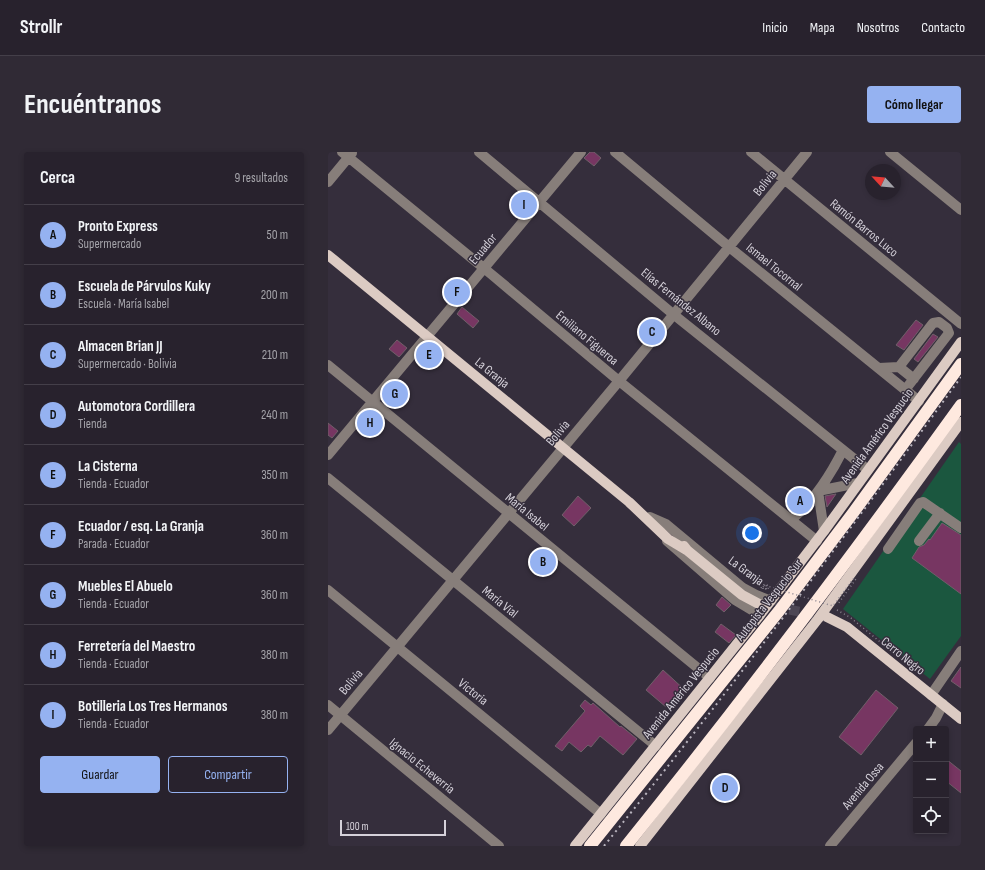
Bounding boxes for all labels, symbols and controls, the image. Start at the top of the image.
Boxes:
text: Strollr [20,16,62,39]
text: Inicio [762,19,788,36]
text: Mapa [810,19,835,36]
text: Nosotros [857,19,899,36]
text: Contacto [921,19,965,36]
button: Cómo llegar [867,86,961,123]
text: Encuéntranos [24,88,162,121]
north arrow [865,164,901,200]
street label: Bolivia [750,167,780,199]
text: Cerca [40,168,75,188]
text: 9 resultados [235,170,288,186]
pin: I [511,190,537,220]
street label: Ramón Barros Luco [827,196,901,260]
text: Pronto Express [78,217,158,236]
text: A [50,227,56,243]
text: 50 m [267,227,288,243]
street label: Ecuador [465,230,501,268]
text: Supermercado [78,236,141,252]
street label: Ismael Tocornal [743,240,805,294]
street label: Elías Fernández Albano [638,265,724,339]
text: Escuela de Párvulos Kuky [78,277,211,296]
pin: F [444,277,470,307]
text: B [50,287,56,303]
text: 200 m [261,287,288,303]
text: Escuela · María Isabel [78,296,169,312]
street label: Emiliano Figueroa [553,307,621,369]
pin: C [639,317,665,347]
text: Almacen Brian JJ [78,337,163,356]
pin: E [416,340,442,370]
text: C [50,347,56,363]
text: 210 m [262,347,288,363]
street label: La Granja [471,354,513,392]
text: Supermercado · Bolivia [78,356,177,372]
pin: G [382,379,408,409]
street label: Avenida Américo Vespucio [837,385,917,487]
text: Automotora Cordillera [78,397,195,416]
text: D [50,407,56,423]
text: 240 m [261,407,288,423]
pin: H [357,408,383,438]
text: Tienda [78,416,107,432]
street label: Bolivia [543,417,573,449]
text: La Cisterna [78,457,138,476]
text: E [50,467,56,483]
text: 350 m [261,467,288,483]
text: Tienda · Ecuador [78,476,149,492]
pin: A [787,486,813,516]
street label: María Isabel [502,490,552,534]
text: Ecuador / esq. La Granja [78,517,204,536]
your location [742,523,762,543]
text: F [50,527,56,543]
text: 360 m [261,527,288,543]
text: Parada · Ecuador [78,536,149,552]
pin: B [530,547,556,577]
street label: La Granja [725,553,767,589]
street label: Autopista Vespucio Sur [731,556,806,645]
text: Muebles El Abuelo [78,577,173,596]
street label: María Vial [479,583,521,621]
text: G [50,587,56,603]
text: 360 m [261,587,288,603]
text: Tienda · Ecuador [78,596,149,612]
street label: Cerro Negro [878,633,928,679]
text: Ferretería del Maestro [78,637,195,656]
street label: Avenida Américo Vespucio [638,644,723,743]
text: H [50,647,56,663]
text: 380 m [261,647,288,663]
text: Tienda · Ecuador [78,656,149,672]
street label: Bolivia [336,666,366,698]
street label: Victoria [455,675,491,709]
text: Botilleria Los Tres Hermanos [78,697,228,716]
text: I [52,707,54,723]
text: 380 m [261,707,288,723]
text: Tienda · Ecuador [78,716,149,732]
map controls [913,726,949,834]
button: + [913,726,949,762]
street label: Ignacio Echeverria [386,735,458,797]
button: Guardar [40,756,160,793]
button: Compartir [168,756,288,793]
street label: Avenida Ossa [838,759,887,814]
button: − [913,762,949,798]
pin: D [712,773,738,803]
button: locate [913,798,949,834]
scale bar [340,818,446,837]
text: 100 m [346,820,368,833]

